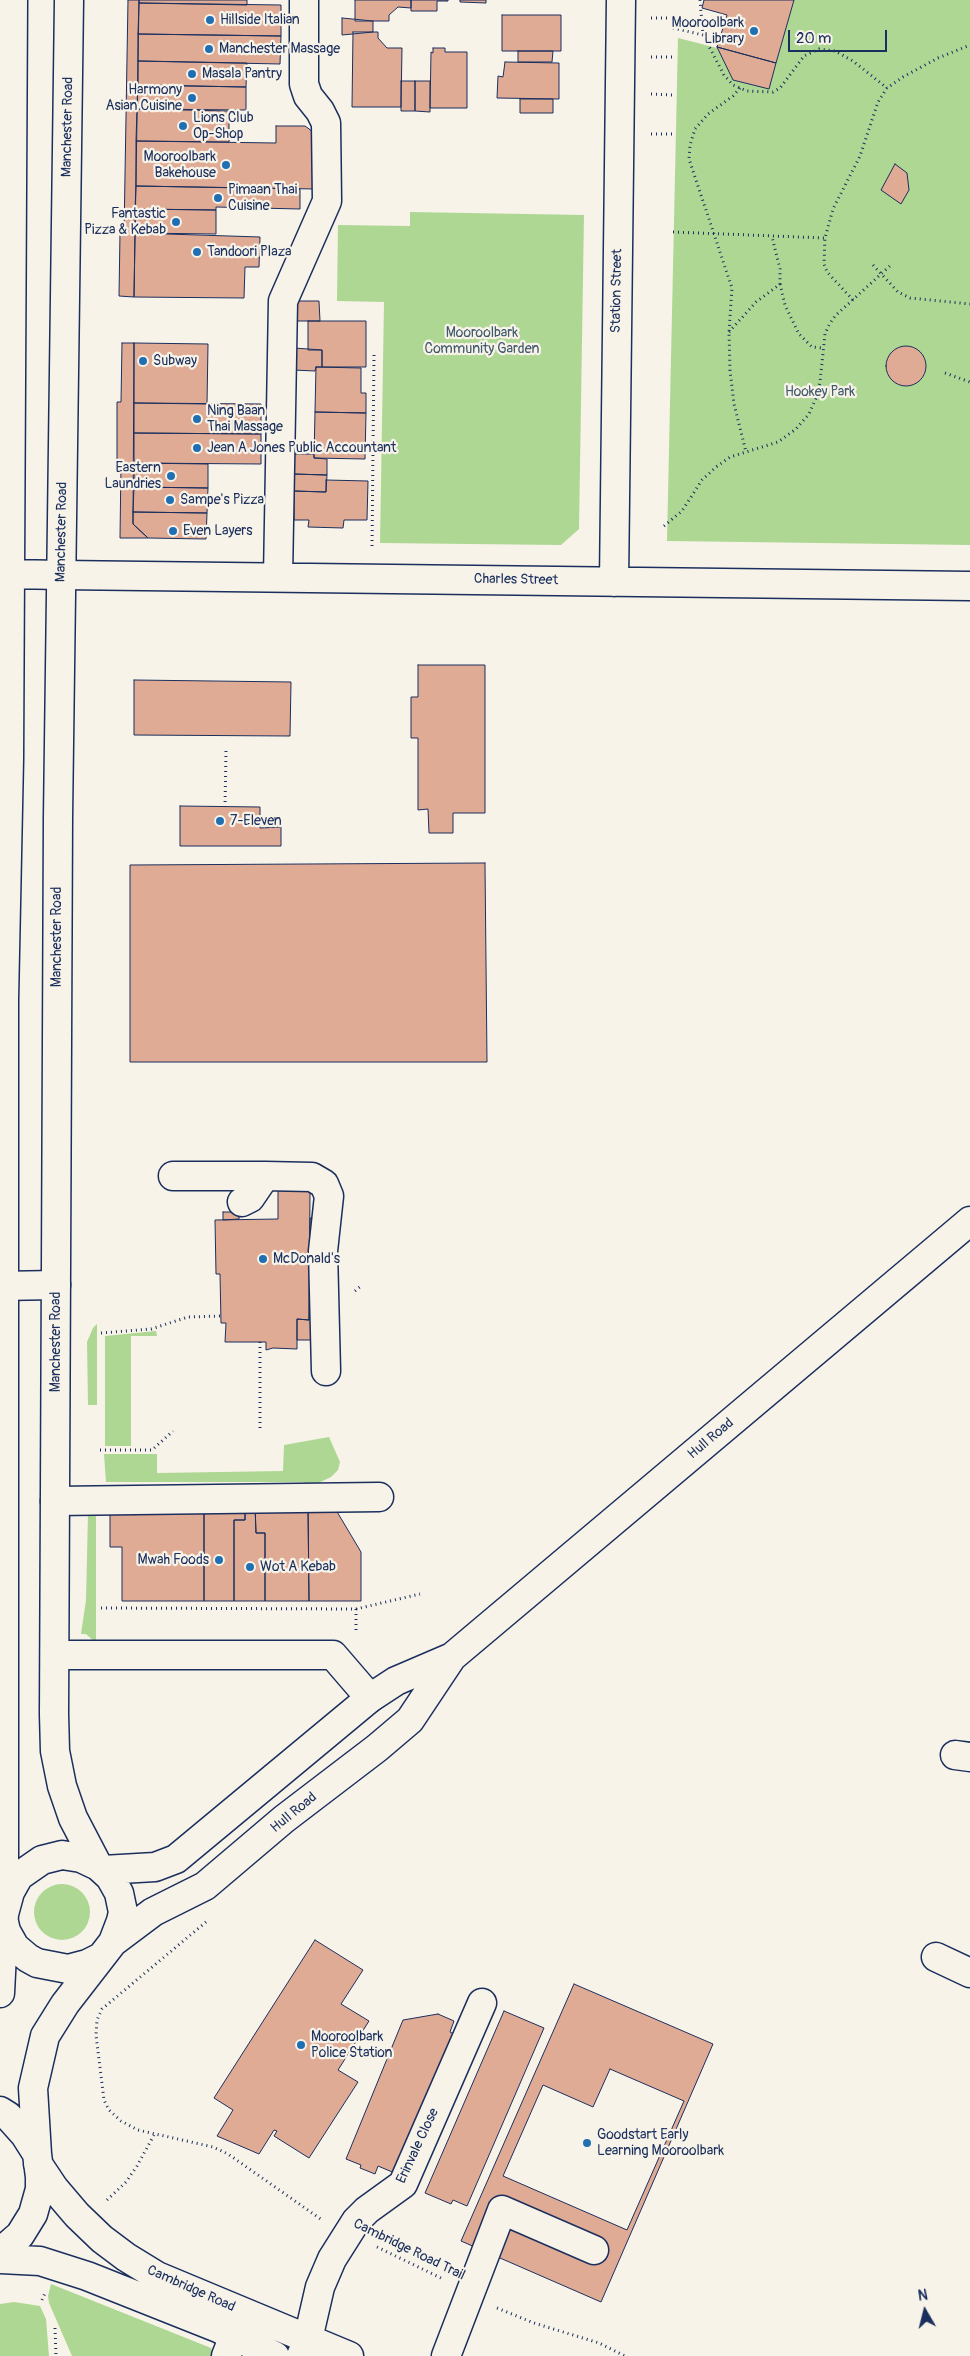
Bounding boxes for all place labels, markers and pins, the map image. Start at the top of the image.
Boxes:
place label: Hillside Italian [220,12,300,28]
marker: Hillside Italian [204,14,216,26]
place label: Mooroolbark Library [672,15,744,48]
marker: Mooroolbark Library [748,25,760,37]
place label: Manchester Massage [219,41,340,57]
marker: Manchester Massage [203,43,215,55]
place label: Masala Pantry [202,66,282,82]
marker: Masala Pantry [186,68,198,80]
place label: Harmony Asian Cuisine [106,82,182,114]
marker: Harmony Asian Cuisine [186,92,198,104]
place label: Lions Club Op-Shop [193,110,254,142]
marker: Lions Club Op-Shop [177,120,189,132]
place label: Mooroolbark Bakehouse [144,149,216,182]
marker: Mooroolbark Bakehouse [220,159,232,171]
place label: Pimaan Thai Cuisine [228,182,297,214]
marker: Pimaan Thai Cuisine [212,192,224,204]
place label: Fantastic Pizza & Kebab [84,206,166,238]
marker: Fantastic Pizza & Kebab [170,216,182,228]
place label: Tandoori Plaza [207,244,291,260]
marker: Tandoori Plaza [191,246,203,258]
place label: Subway [153,353,197,369]
marker: Subway [137,355,149,367]
place label: Ning Baan Thai Massage [207,403,283,436]
marker: Ning Baan Thai Massage [191,413,203,425]
place label: Jean A Jones Public Accountant [207,440,396,456]
marker: Jean A Jones Public Accountant [191,442,203,454]
place label: Eastern Laundries [104,460,161,492]
marker: Eastern Laundries [165,470,177,482]
place label: Sampe's Pizza [180,492,264,508]
marker: Sampe's Pizza [164,494,176,506]
place label: Even Layers [183,523,253,539]
marker: Even Layers [167,525,179,537]
place label: 7-Eleven [230,813,282,829]
marker: 7-Eleven [214,815,226,827]
place label: McDonald's [273,1251,340,1267]
marker: McDonald's [257,1253,269,1265]
place label: Mwah Foods [137,1552,209,1568]
marker: Mwah Foods [213,1554,225,1566]
place label: Wot A Kebab [260,1559,336,1575]
marker: Wot A Kebab [244,1561,256,1573]
place label: Mooroolbark Police Station [311,2029,392,2062]
marker: Mooroolbark Police Station [295,2039,307,2051]
place label: Goodstart Early Learning Mooroolbark [597,2127,724,2160]
marker: Goodstart Early Learning Mooroolbark [581,2137,593,2149]

